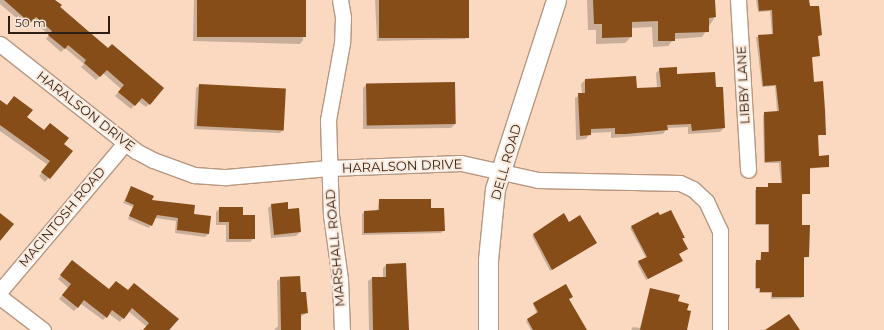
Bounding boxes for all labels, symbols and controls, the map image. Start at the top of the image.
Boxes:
scale bar [10,8,112,34]
text: 50 m [15,15,46,30]
street label: LIBBY LANE [733,45,753,125]
street label: HARALSON DRIVE [34,68,138,154]
street label: DELL ROAD [488,122,524,202]
street label: HARALSON DRIVE [342,156,462,176]
street label: MACINTOSH ROAD [16,164,108,270]
street label: MARSHALL ROAD [322,189,348,307]

